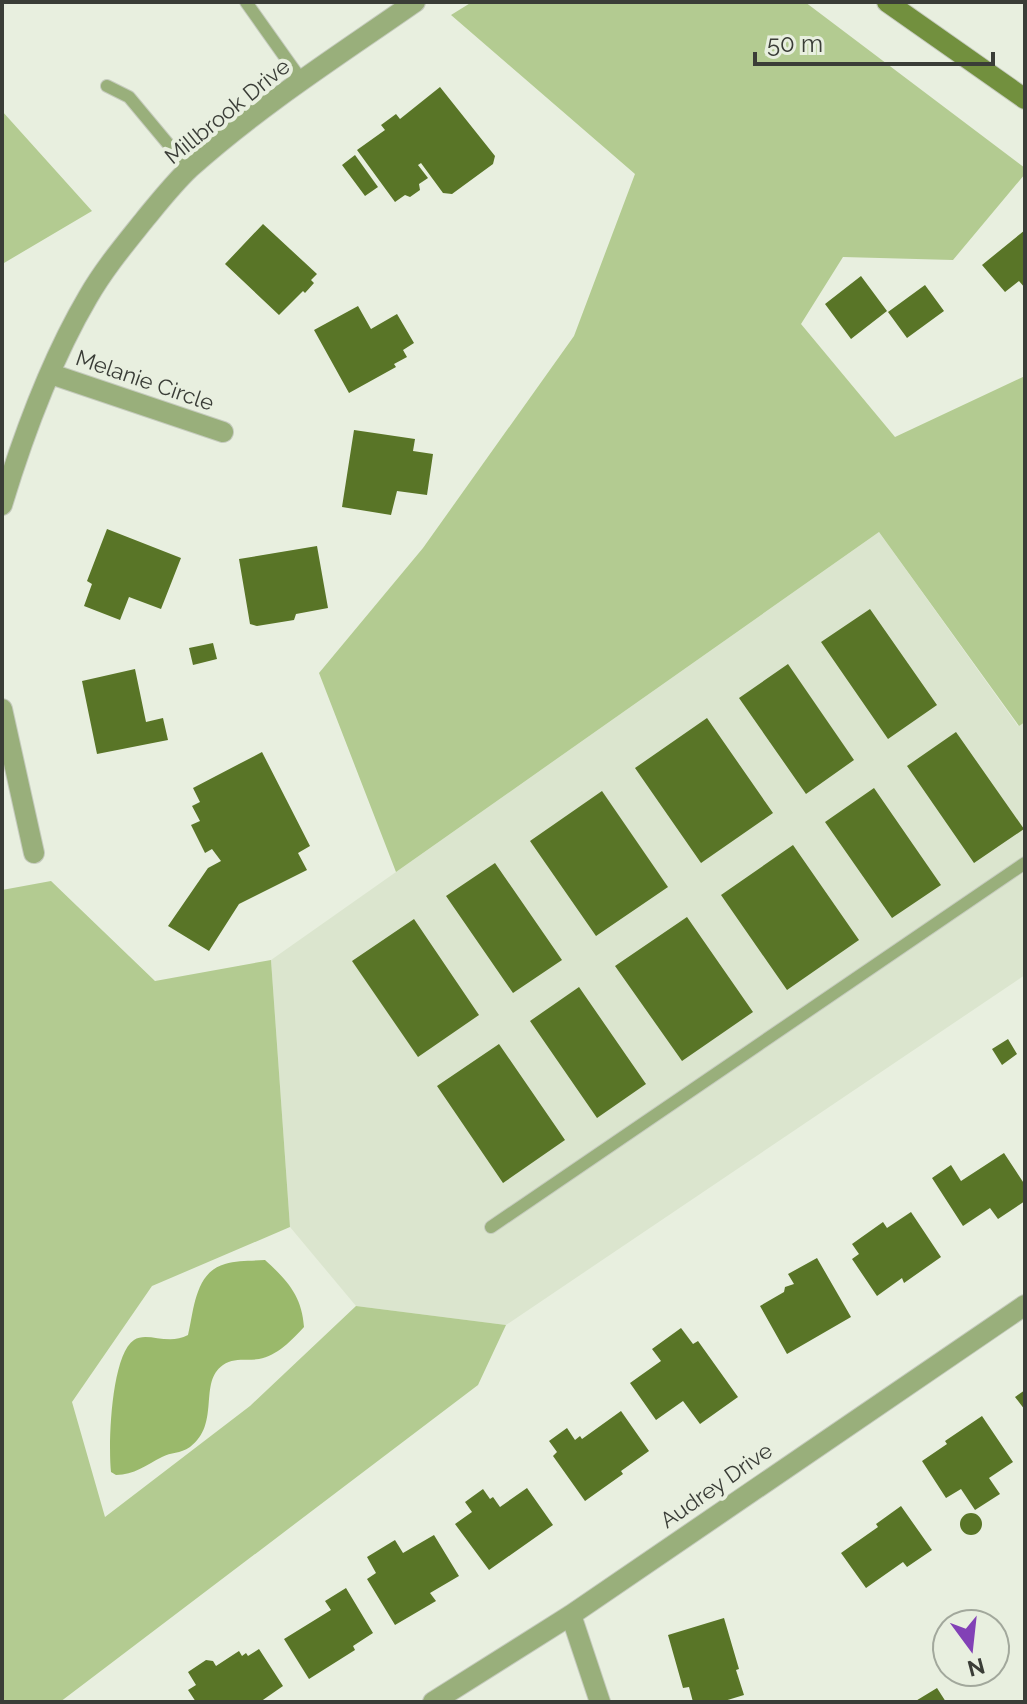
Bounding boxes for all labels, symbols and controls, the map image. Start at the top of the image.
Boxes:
scale bar [755,16,993,66]
text: 50 m [767,29,823,58]
street label: Millbrook Drive [159,53,295,169]
street label: Melanie Circle [73,344,218,416]
street label: Audrey Drive [655,1437,777,1533]
north arrow [931,1608,1011,1688]
text: N [965,1653,988,1682]

